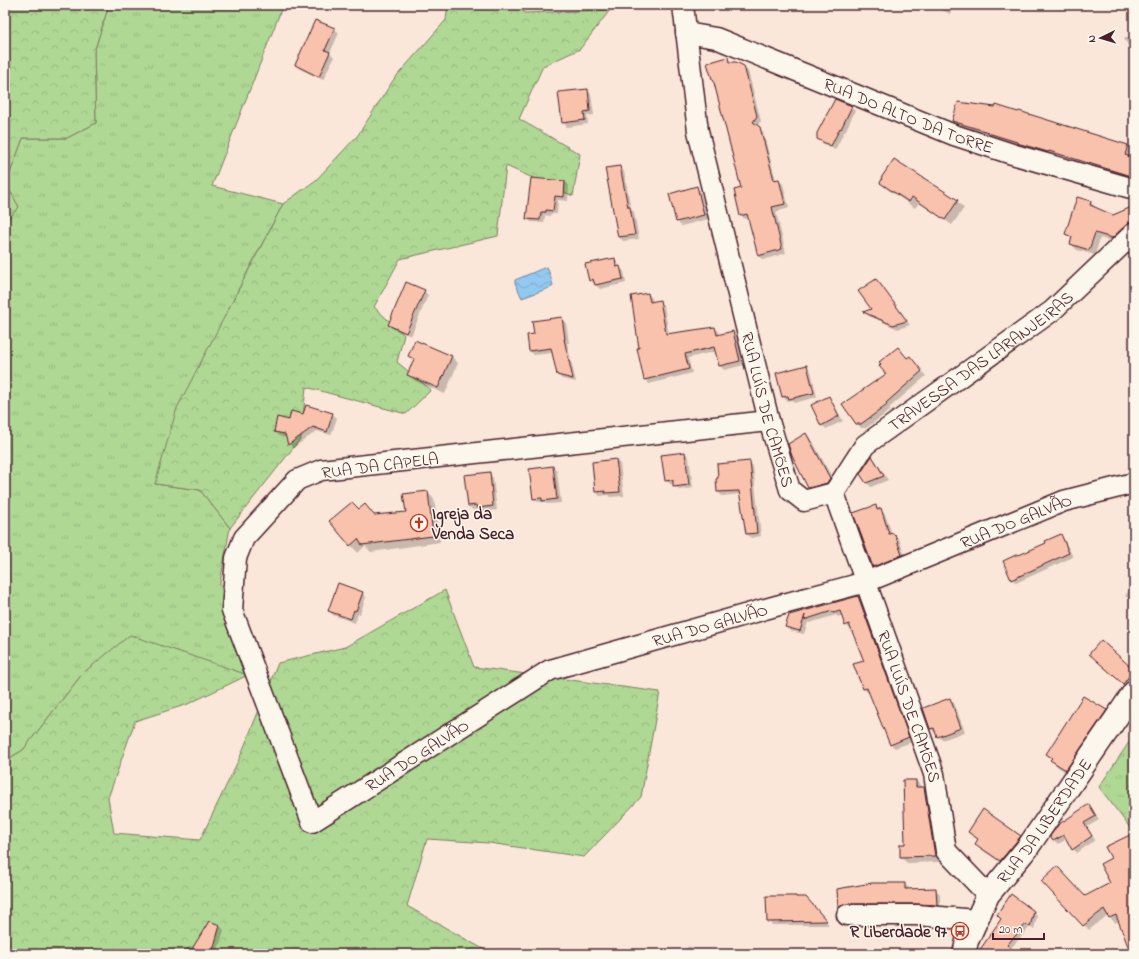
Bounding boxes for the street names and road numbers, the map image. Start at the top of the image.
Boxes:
street label: RUA DO ALTO DA TORRE [819,72,996,161]
street label: TRAVESSA DAS LARANJEIRAS [884,286,1080,438]
street label: RUA LUÍS DE CAMÕES [734,330,799,491]
street label: RUA DA CAPELA [320,447,440,486]
street label: RUA DO GALVÃO [957,488,1075,556]
street label: RUA DO GALVÃO [650,598,771,654]
street label: RUA LUÍS DE CAMÕES [870,627,946,784]
street label: RUA DO GALVÃO [361,714,475,799]
street label: RUA DA LIBERDADE [991,754,1099,890]

